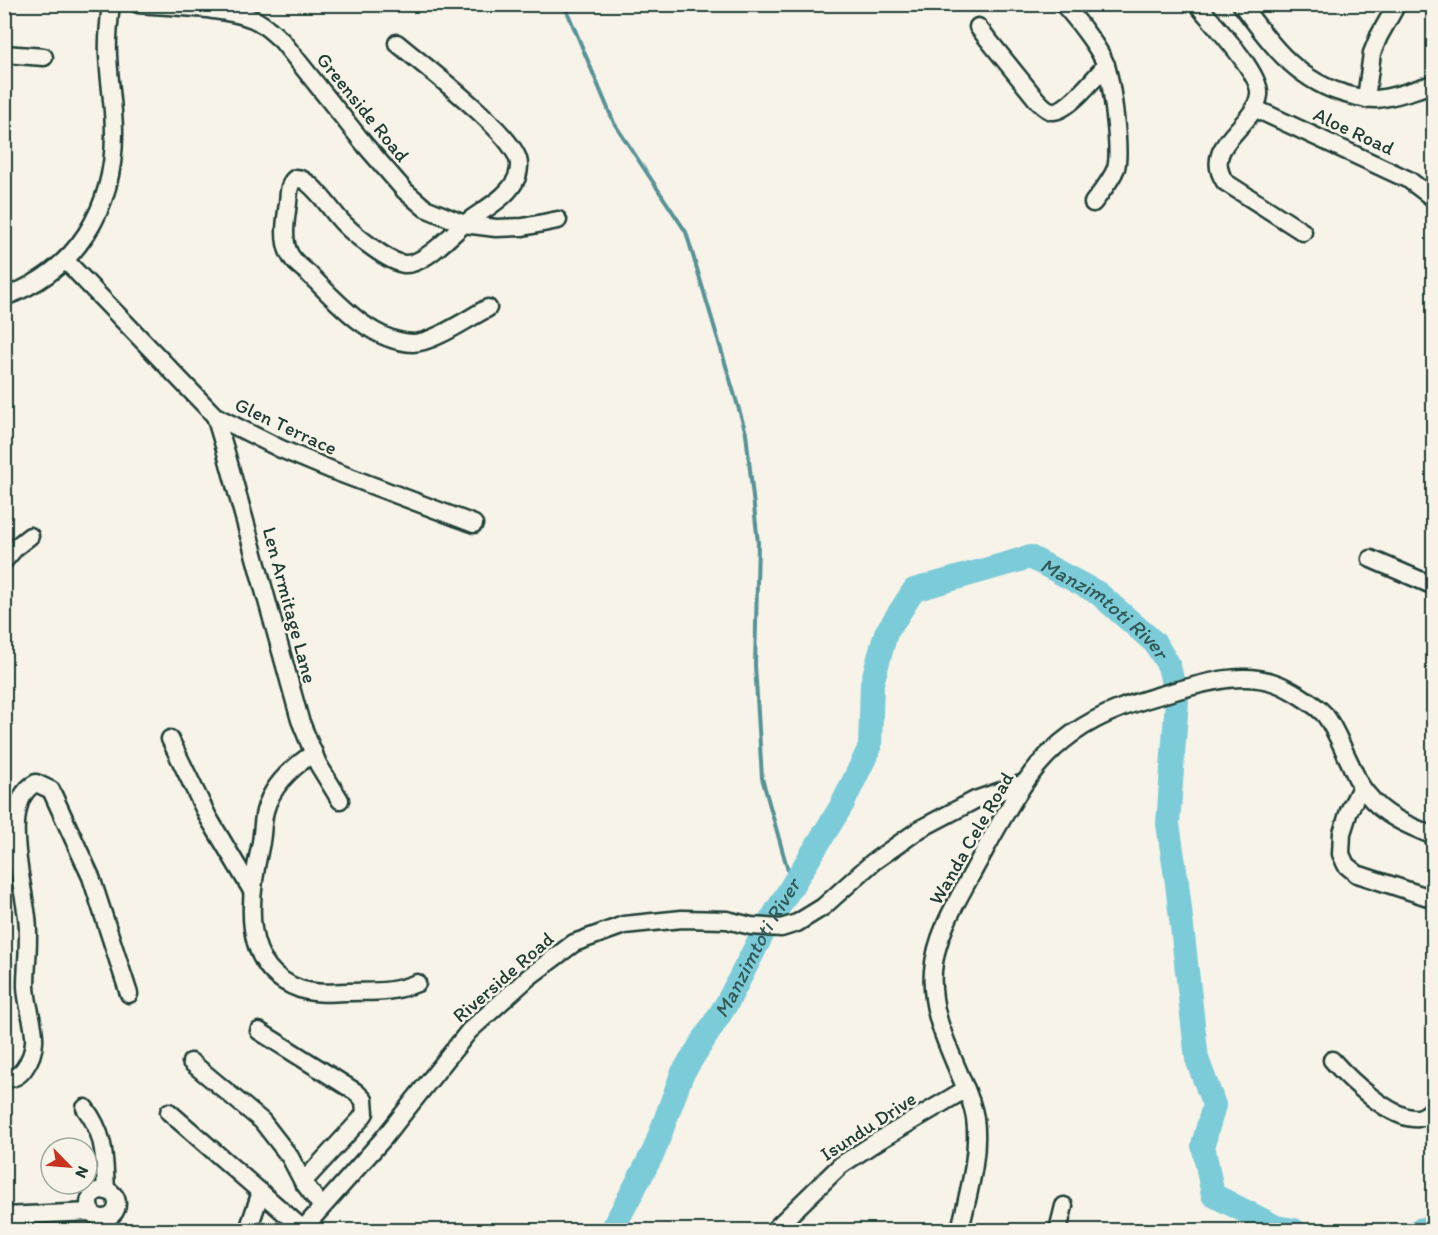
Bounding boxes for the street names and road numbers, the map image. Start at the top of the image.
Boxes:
street label: Greenside Road [312,47,415,167]
street label: Aloe Road [1310,102,1398,160]
street label: Glen Terrace [231,392,341,460]
street label: Len Armitage Lane [258,524,322,686]
street label: Wanda Cele Road [923,767,1019,909]
street label: Riverside Road [448,926,559,1027]
street label: Isundu Drive [816,1086,920,1166]

